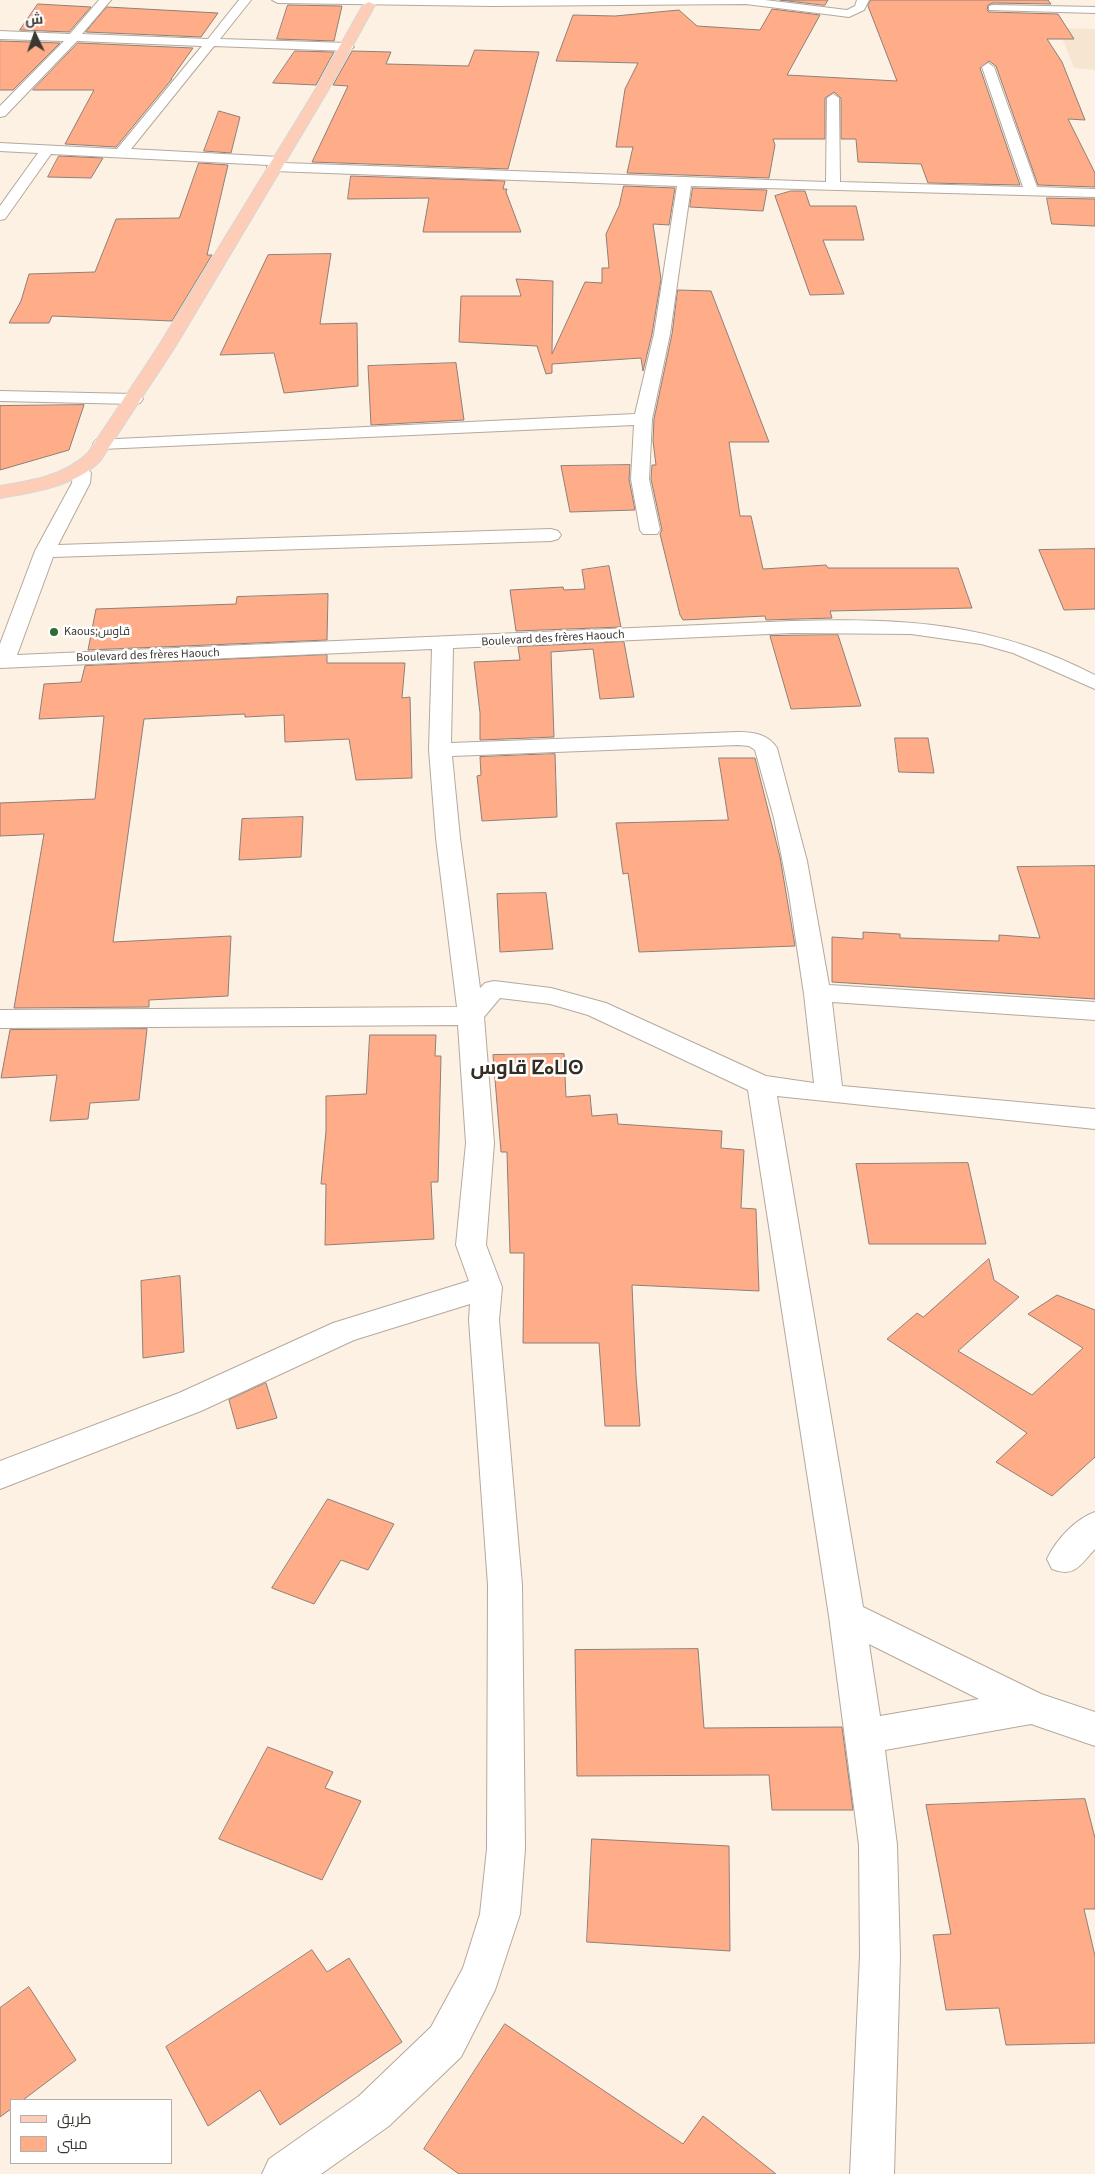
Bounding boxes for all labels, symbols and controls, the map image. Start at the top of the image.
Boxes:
north arrow [10,10,60,60]
text: ش [25,10,44,30]
place label: Kaous;قاوس [64,625,130,639]
marker: Kaous;قاوس [48,626,60,638]
street label: Boulevard des frères Haouch [481,628,625,650]
street label: Boulevard des frères Haouch [76,646,220,666]
district label: قاوس ⵇⴰⵡⵙ [470,1058,584,1082]
legend [10,2099,172,2164]
text: طريق [57,2109,91,2130]
text: مبنى [57,2134,88,2155]

